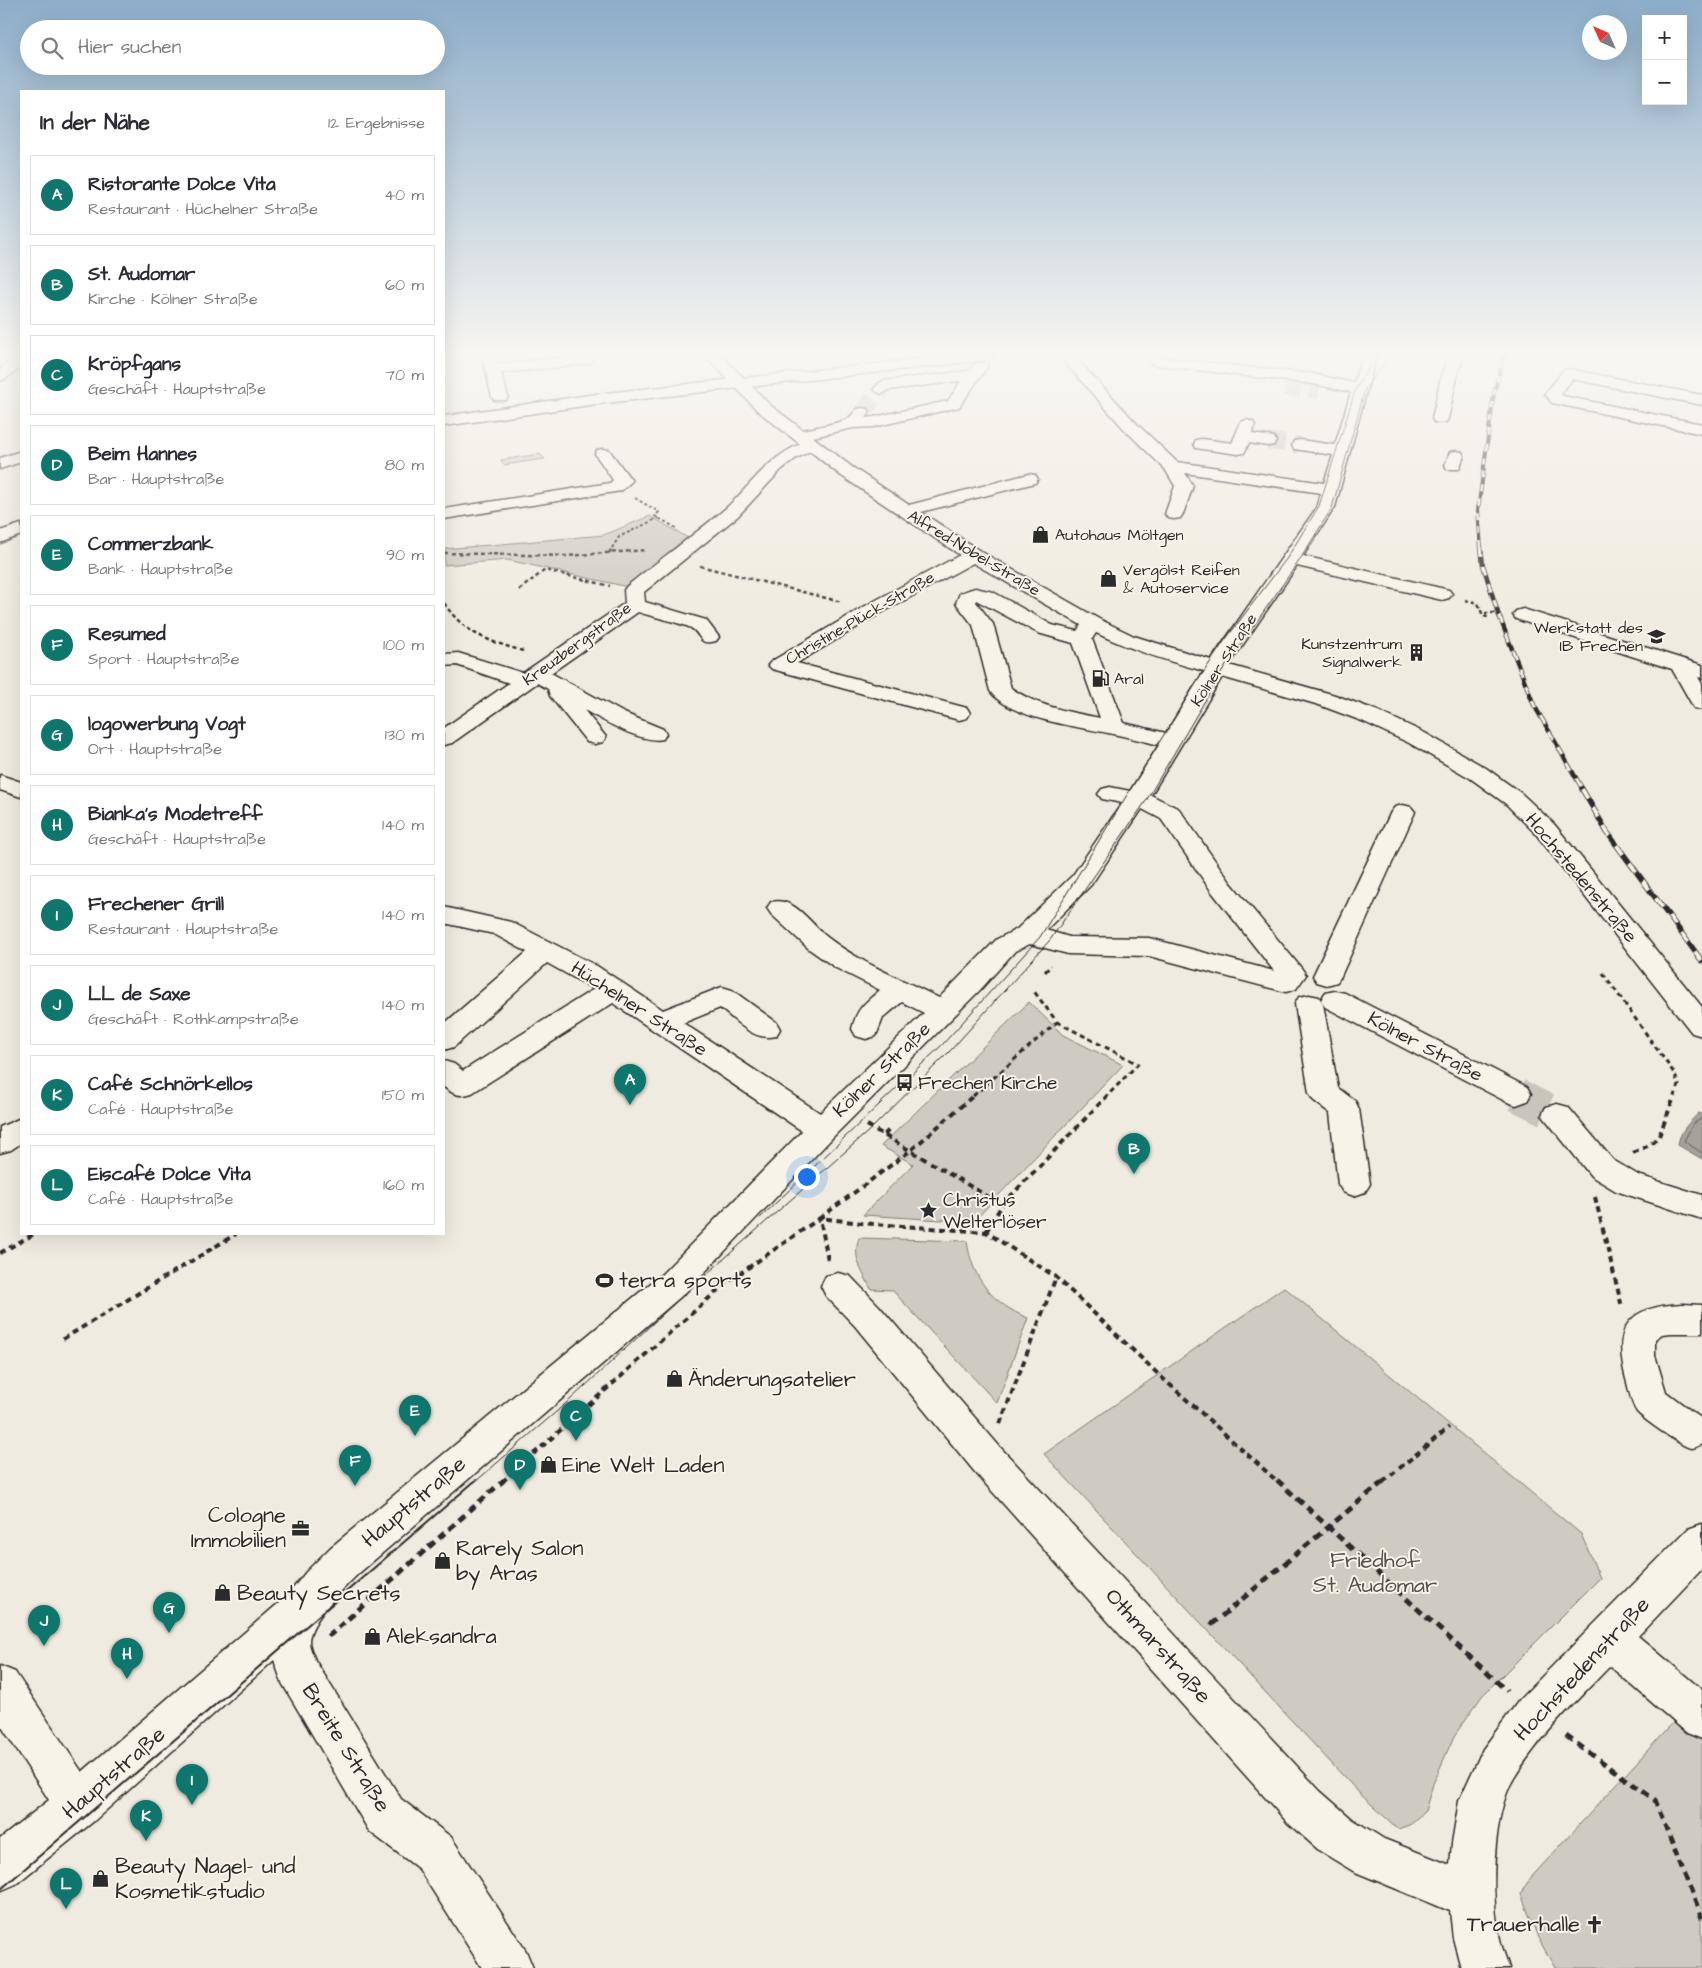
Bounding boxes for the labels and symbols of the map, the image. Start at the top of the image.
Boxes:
north arrow [1582,15,1627,60]
street label: Alfred-Nobel-Straße [904,505,1045,601]
place label: Autohaus Möltgen [1055,524,1184,547]
shop icon: Autohaus Möltgen [1031,525,1051,545]
place label: Vergölst Reifen & Autoservice [1123,559,1240,599]
street label: Christine-Plück-Straße [782,566,939,670]
shop icon: Vergölst Reifen & Autoservice [1099,569,1119,589]
street label: Kreuzbergstraße [518,597,637,692]
street label: Kölner Straße [1186,609,1263,711]
place label: Werkstatt des IB Frechen [1534,617,1643,657]
school or university icon: Werkstatt des IB Frechen [1647,627,1667,647]
place label: Kunstzentrum Signalwerk [1301,633,1403,674]
building icon: Kunstzentrum Signalwerk [1406,643,1426,663]
place label: Aral [1114,668,1144,690]
fuel station icon: Aral [1090,669,1110,689]
street label: Hochstedenstraße [1519,807,1643,949]
street label: Hüchelner Straße [566,955,712,1063]
street label: Kölner Straße [1363,1005,1487,1089]
street label: Kölner Straße [827,1016,937,1124]
pin: A [614,1064,646,1105]
place label: Frechen Kirche [918,1070,1057,1097]
bus stop icon: Frechen Kirche [894,1073,914,1093]
pin: B [1118,1133,1150,1174]
your location [794,1164,820,1190]
place label: Christus Welterlöser [943,1187,1047,1236]
place icon: Christus Welterlöser [919,1201,939,1221]
place label: terra sports [619,1265,752,1296]
sports icon: terra sports [595,1270,615,1290]
place label: Änderungsatelier [688,1364,856,1396]
shop icon: Änderungsatelier [664,1369,684,1389]
pin: E [399,1395,431,1436]
pin: C [560,1400,592,1441]
pin: F [339,1445,371,1486]
street label: Hauptstraße [355,1449,473,1555]
pin: D [504,1449,536,1490]
place label: Eine Welt Laden [562,1450,724,1481]
shop icon: Eine Welt Laden [538,1455,558,1475]
place label: Cologne Immobilien [191,1500,286,1556]
office icon: Cologne Immobilien [290,1518,310,1538]
place label: Rarely Salon by Aras [456,1533,583,1590]
park label: Friedhof St. Audomar [1313,1545,1437,1601]
shop icon: Rarely Salon by Aras [432,1551,452,1571]
place label: Beauty Secrets [237,1578,401,1610]
street label: Othmarstraße [1098,1581,1218,1711]
shop icon: Beauty Secrets [213,1583,233,1603]
street label: Hochstedenstraße [1507,1590,1657,1748]
pin: G [153,1592,185,1633]
pin: J [28,1605,60,1646]
place label: Aleksandra [386,1621,497,1652]
shop icon: Aleksandra [362,1626,382,1646]
pin: H [111,1638,143,1679]
street label: Breite Straße [294,1678,398,1818]
street label: Hauptstraße [56,1719,172,1827]
pin: I [176,1764,208,1805]
pin: K [130,1800,162,1841]
place label: Beauty Nagel- und Kosmetikstudio [115,1851,295,1907]
pin: L [50,1868,82,1909]
shop icon: Beauty Nagel- und Kosmetikstudio [91,1869,111,1889]
place label: Trauerhalle [1467,1909,1580,1940]
church icon: Trauerhalle [1584,1914,1604,1934]

